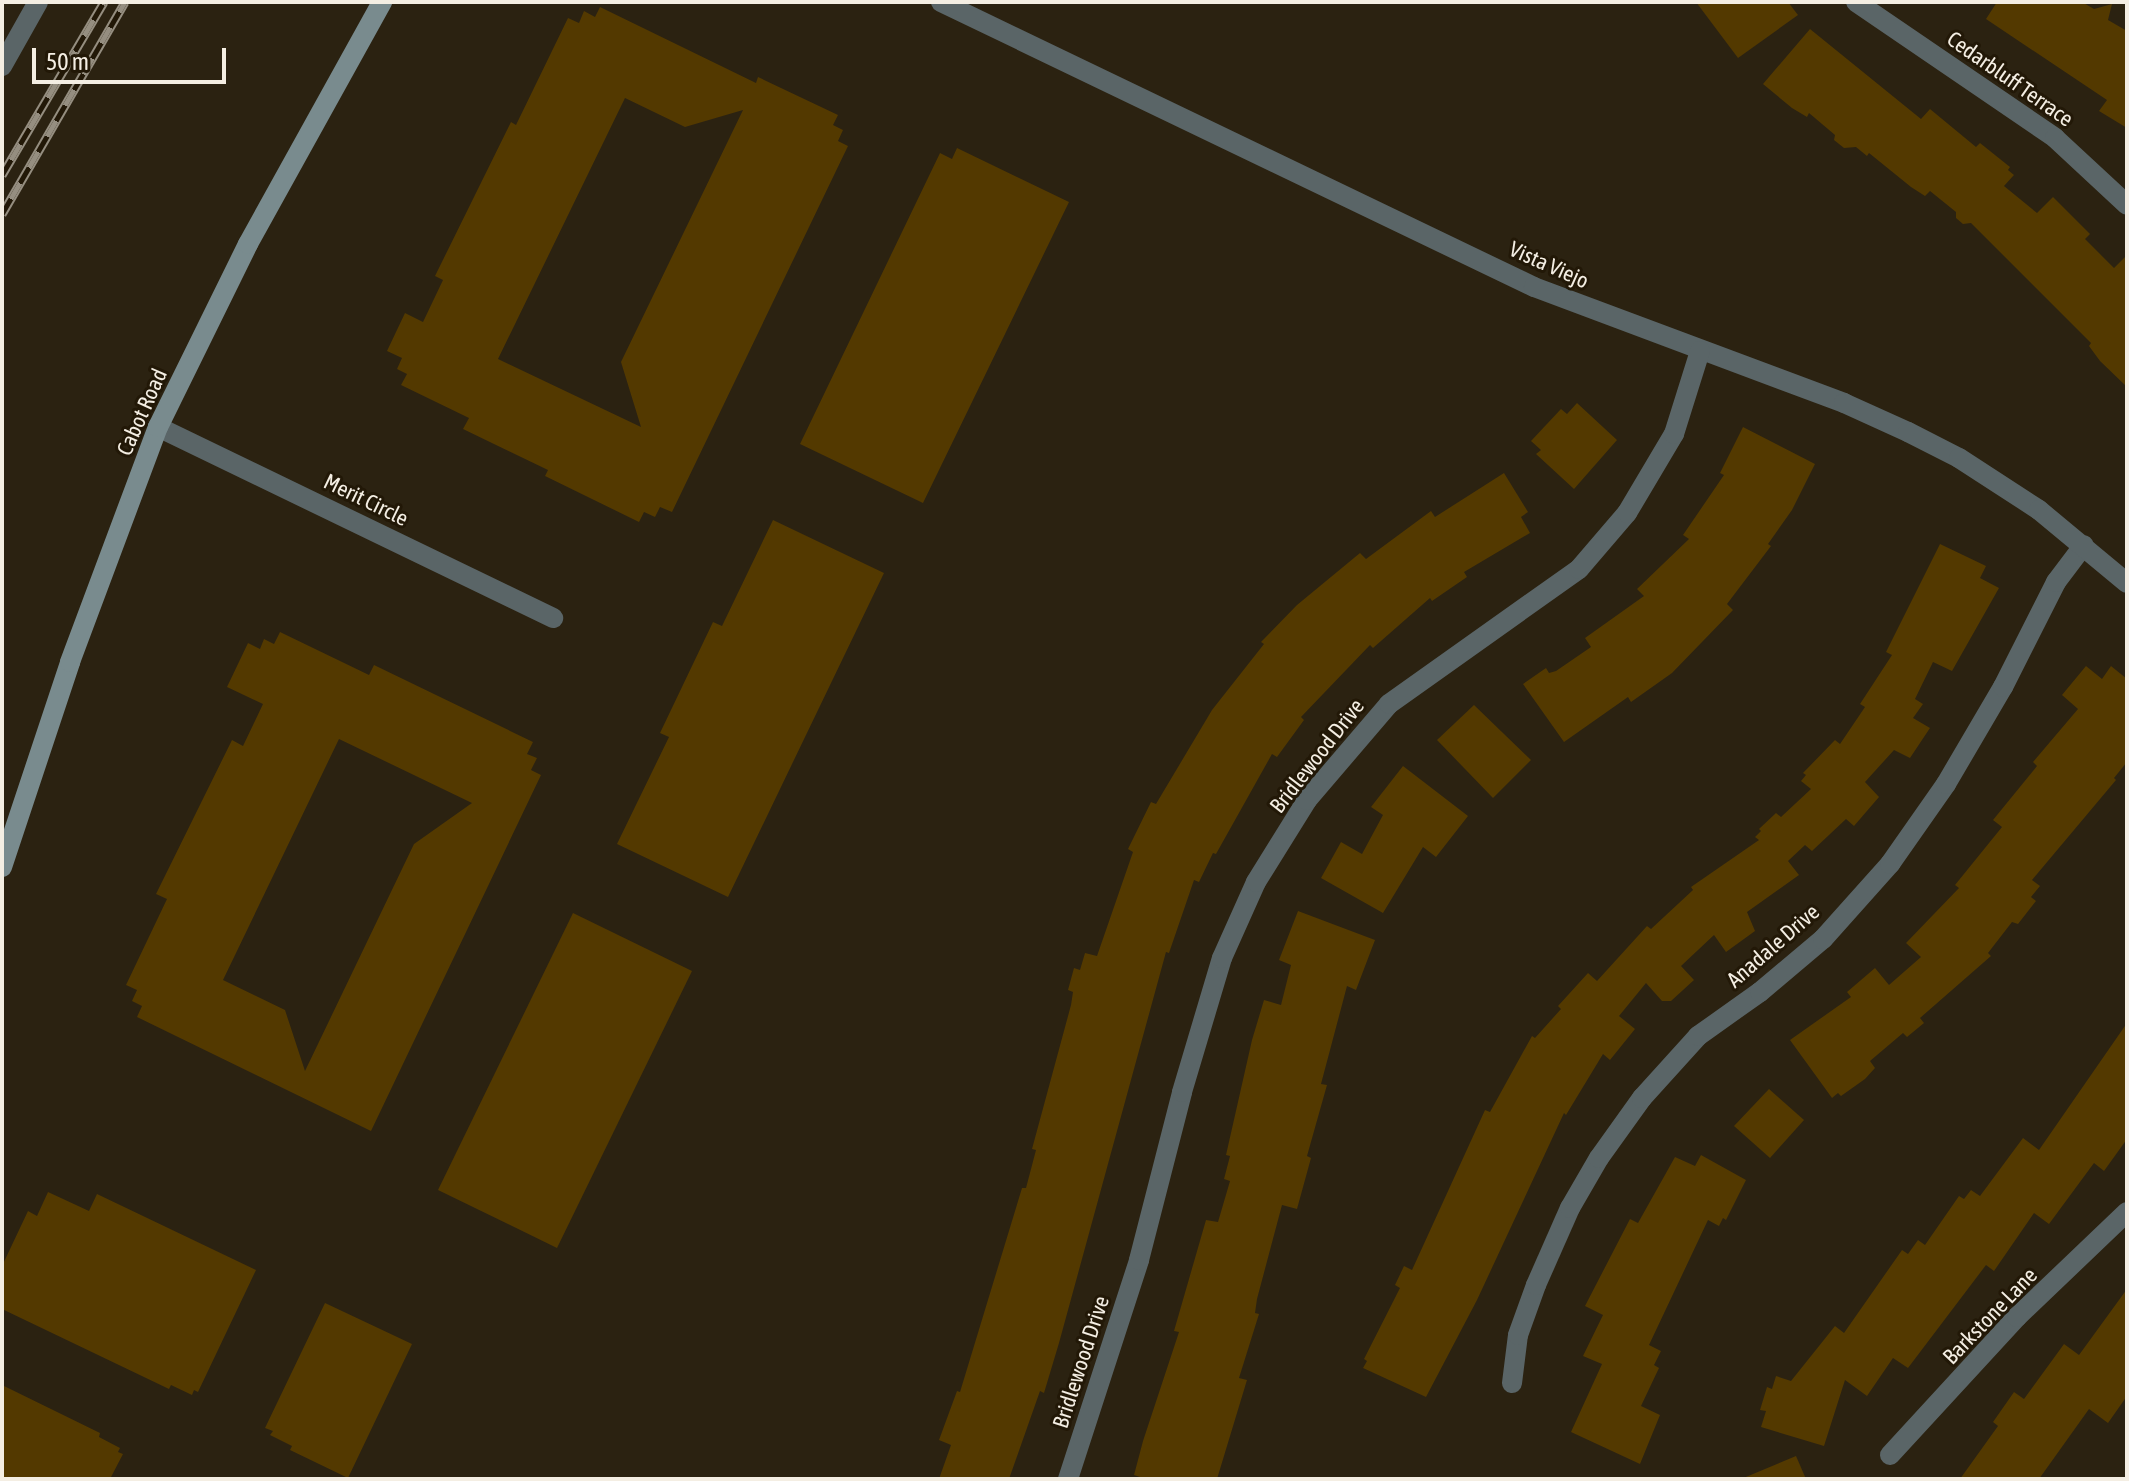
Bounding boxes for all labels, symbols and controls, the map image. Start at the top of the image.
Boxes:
street label: Cedarbluff Terrace [1942,26,2078,132]
scale bar [36,32,230,82]
text: 50 m [46,48,89,75]
street label: Vista Viejo [1505,236,1593,294]
street label: Cabot Road [111,364,173,460]
street label: Merit Circle [319,468,413,532]
street label: Bridlewood Drive [1264,694,1370,818]
street label: Anadale Drive [1721,899,1825,993]
street label: Barkstone Lane [1937,1262,2043,1370]
street label: Bridlewood Drive [1047,1293,1115,1431]

